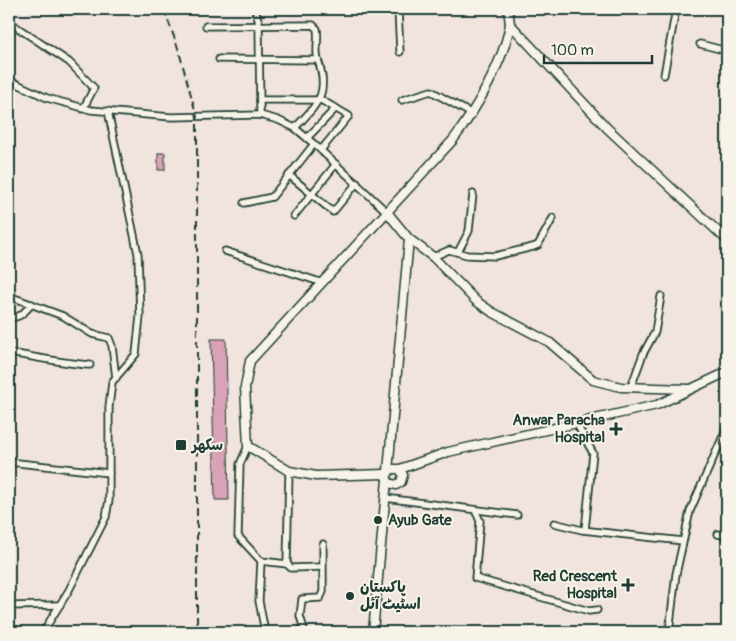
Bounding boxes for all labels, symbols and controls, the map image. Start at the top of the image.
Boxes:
scale bar [544,32,651,64]
text: 100 m [551,41,594,60]
place label: Anwar Paracha Hospital [512,411,605,447]
marker: Anwar Paracha Hospital [609,422,623,436]
place label: سكهر [190,436,223,455]
marker: سكهر [174,438,188,452]
place label: Ayub Gate [388,511,452,530]
marker: Ayub Gate [372,514,384,526]
place label: Red Crescent Hospital [533,567,618,603]
place label: پاکستان اسٹیٹ آئل [360,578,421,614]
marker: Red Crescent Hospital [621,578,635,592]
marker: پاکستان اسٹیٹ آئل [344,590,356,602]

